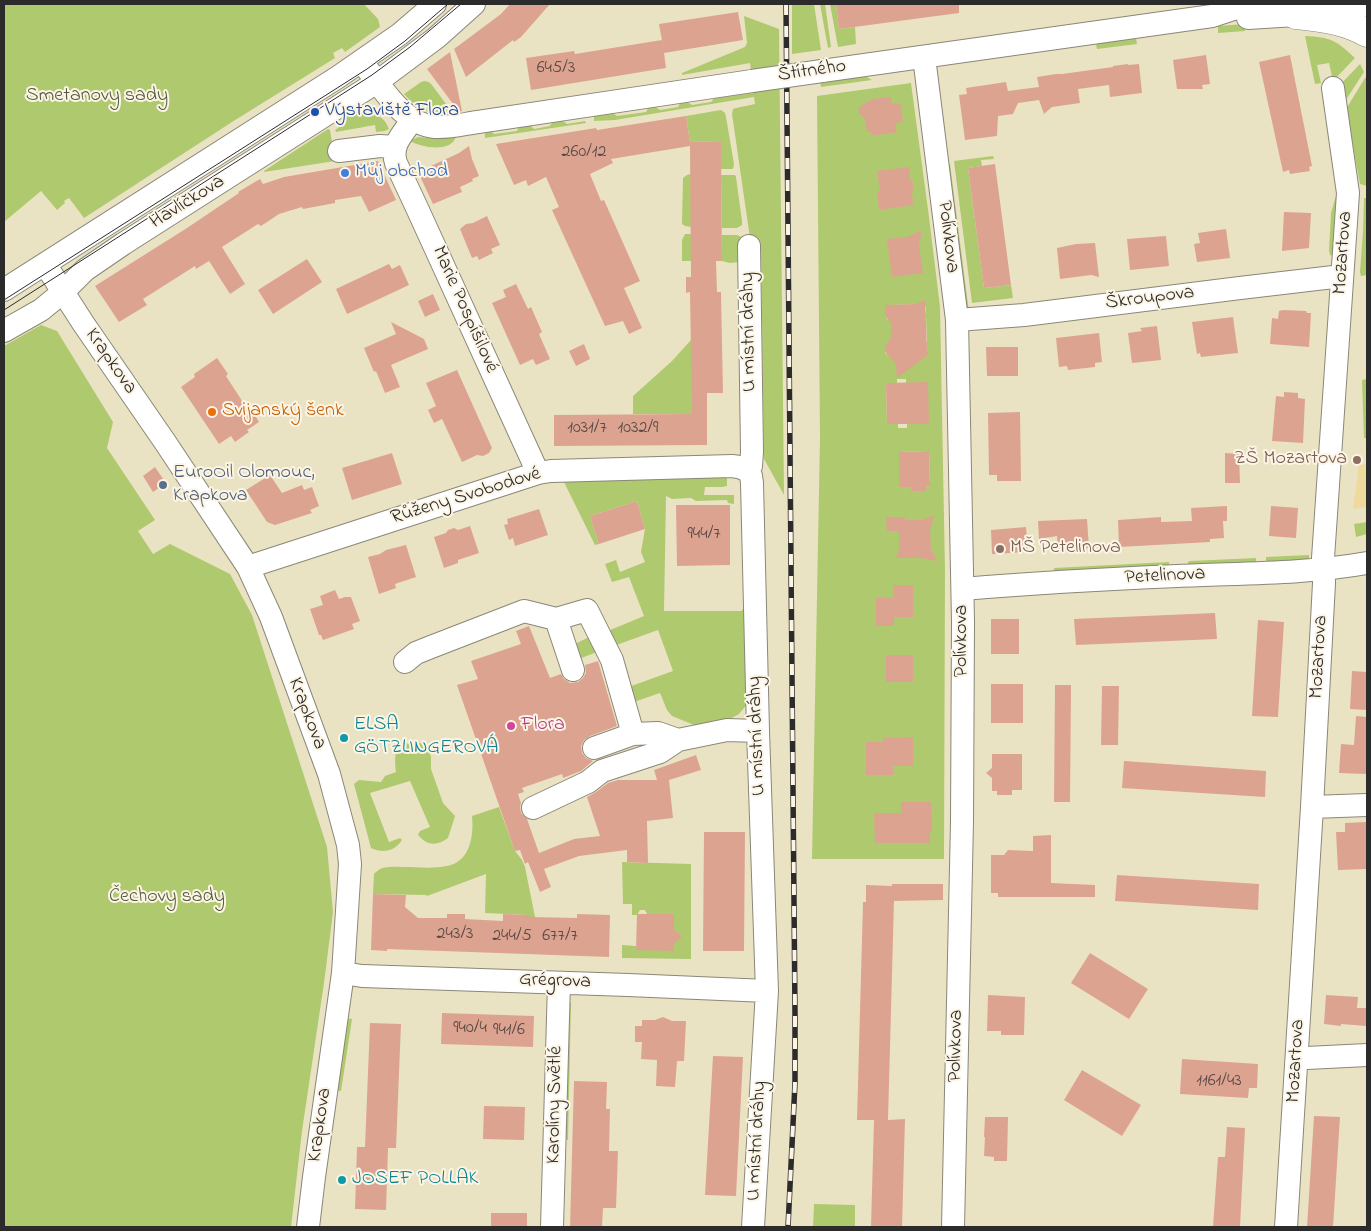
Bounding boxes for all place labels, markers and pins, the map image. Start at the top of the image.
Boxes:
place label: Výstaviště Flora [325,100,459,124]
marker: Výstaviště Flora [309,106,321,118]
place label: Můj obchod [355,161,448,185]
marker: Můj obchod [339,167,351,179]
place label: Svijanský šenk [222,400,344,424]
marker: Svijanský šenk [206,406,218,418]
place label: ZŠ Mozartova [1234,448,1347,472]
marker: ZŠ Mozartova [1351,454,1363,466]
place label: EuroOil Olomouc, Krapkova [173,462,315,509]
marker: EuroOil Olomouc, Krapkova [157,479,169,491]
place label: MŠ Petelinova [1010,537,1121,561]
marker: MŠ Petelinova [994,543,1006,555]
place label: ELSA GÖTZLINGEROVÁ [354,714,498,761]
place label: Flora [521,714,565,738]
marker: Flora [505,720,517,732]
marker: ELSA GÖTZLINGEROVÁ [338,732,350,744]
place label: JOSEF POLLAK [352,1168,478,1192]
marker: JOSEF POLLAK [336,1174,348,1186]

